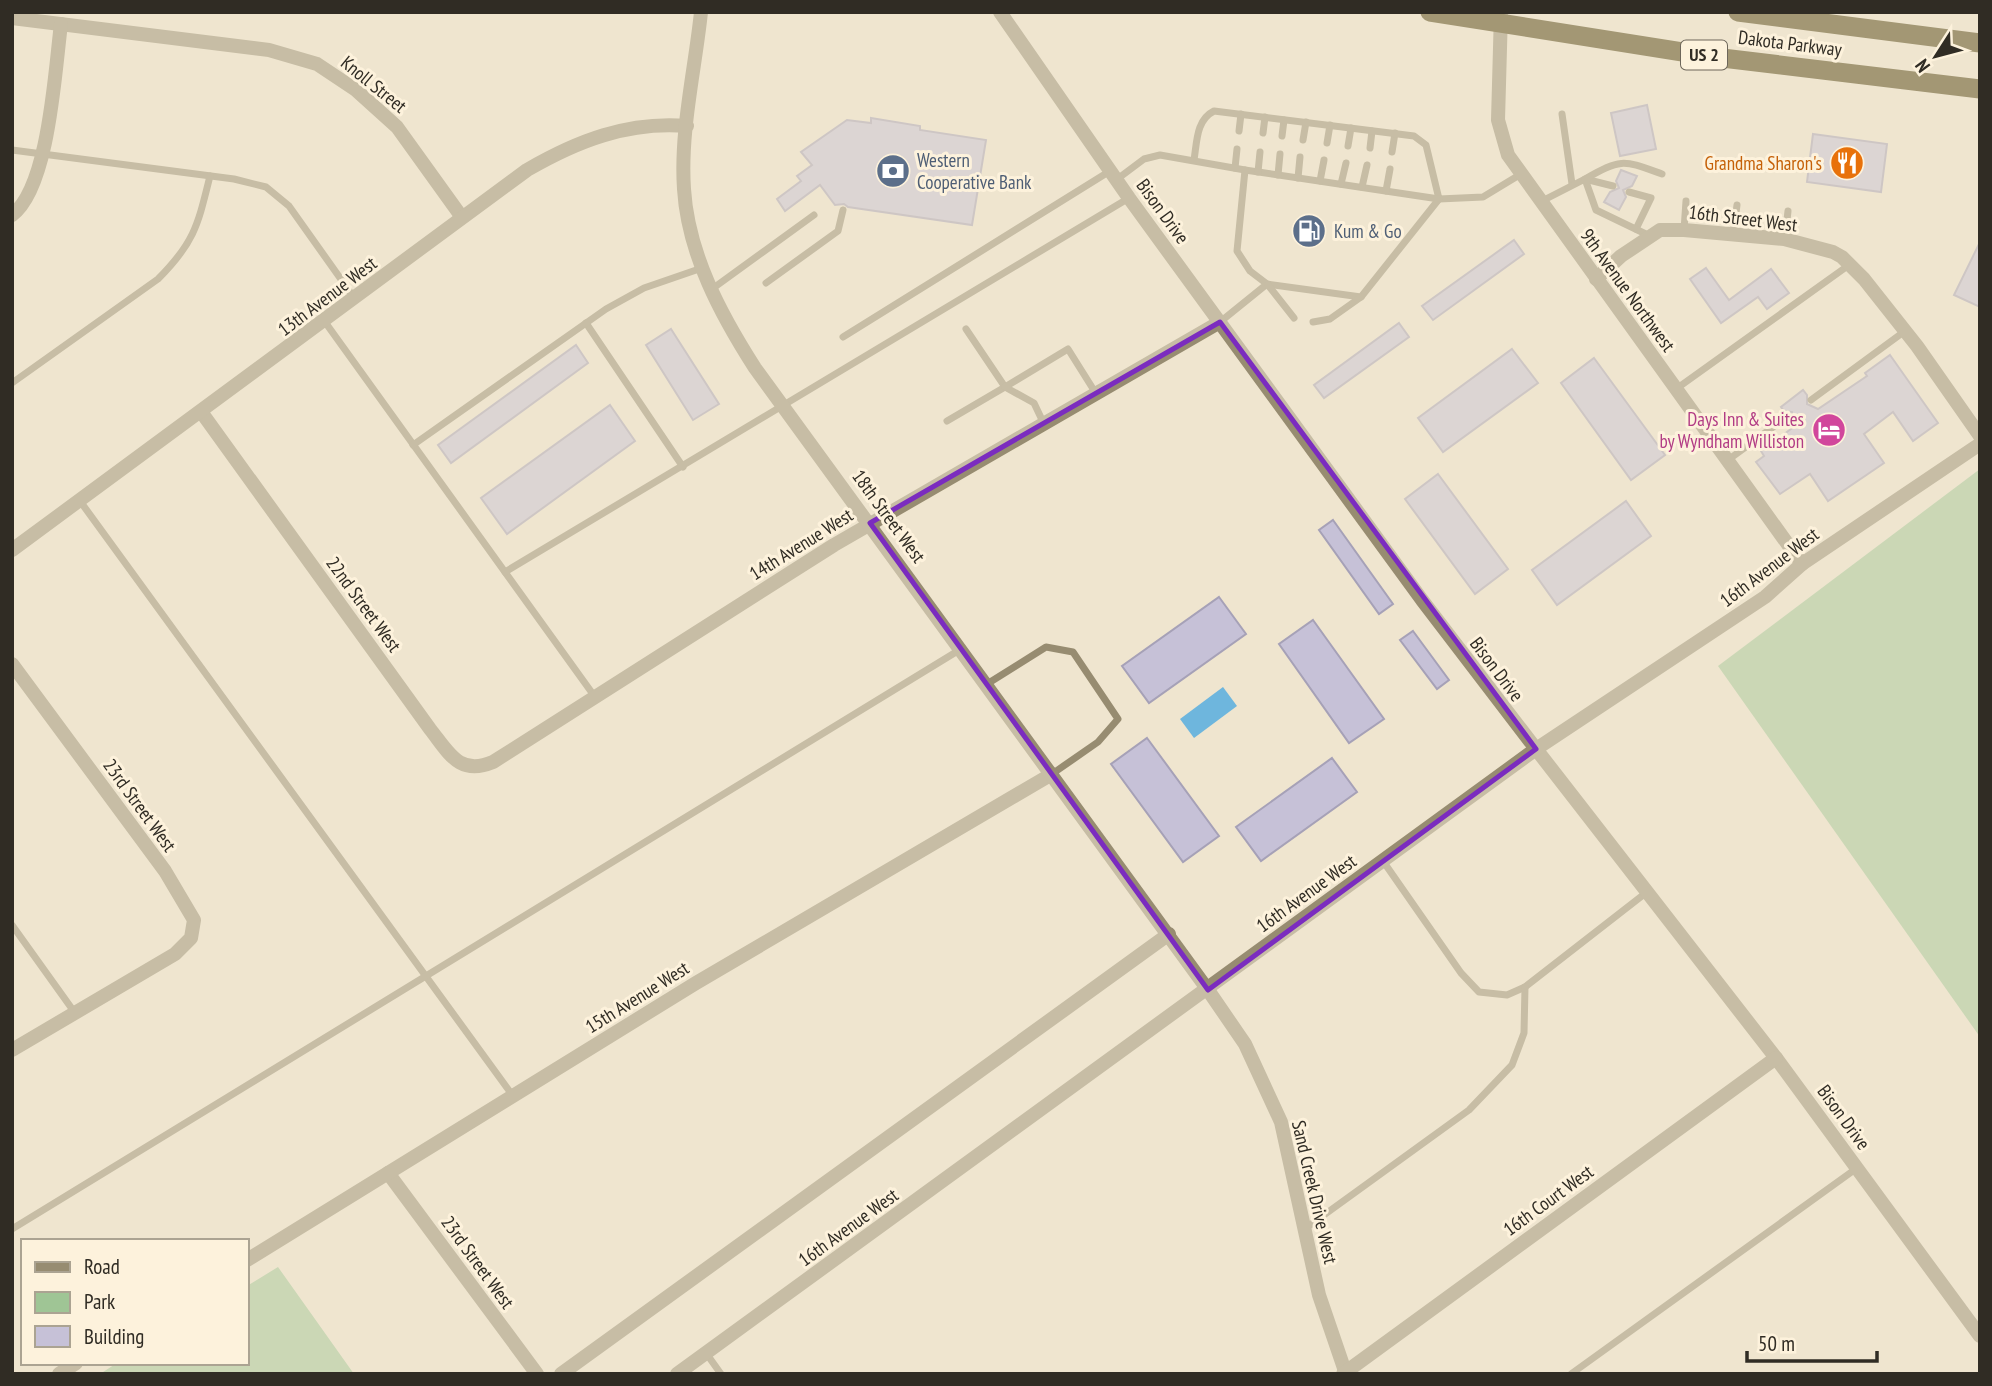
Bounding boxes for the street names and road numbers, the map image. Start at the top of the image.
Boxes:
street label: Dakota Parkway [1737,25,1844,61]
road number: US 2 [1681,40,1727,70]
street label: Knoll Street [336,50,412,118]
street label: Bison Drive [1131,174,1195,248]
street label: 16th Street West [1687,199,1799,237]
street label: 9th Avenue Northwest [1575,224,1681,357]
street label: 13th Avenue West [273,251,382,341]
street label: 18th Street West [847,465,931,568]
street label: 14th Avenue West [745,502,858,585]
street label: 16th Avenue West [1715,522,1824,612]
street label: 22nd Street West [321,552,407,657]
street label: Bison Drive [1465,632,1529,706]
street label: 23rd Street West [98,754,182,857]
street label: 16th Avenue West [1251,848,1361,937]
street label: 15th Avenue West [581,955,694,1038]
street label: Bison Drive [1812,1080,1876,1154]
street label: Sand Creek Drive West [1287,1118,1343,1267]
street label: 16th Court West [1498,1159,1598,1241]
street label: 16th Avenue West [793,1182,903,1271]
street label: 23rd Street West [436,1211,520,1314]

